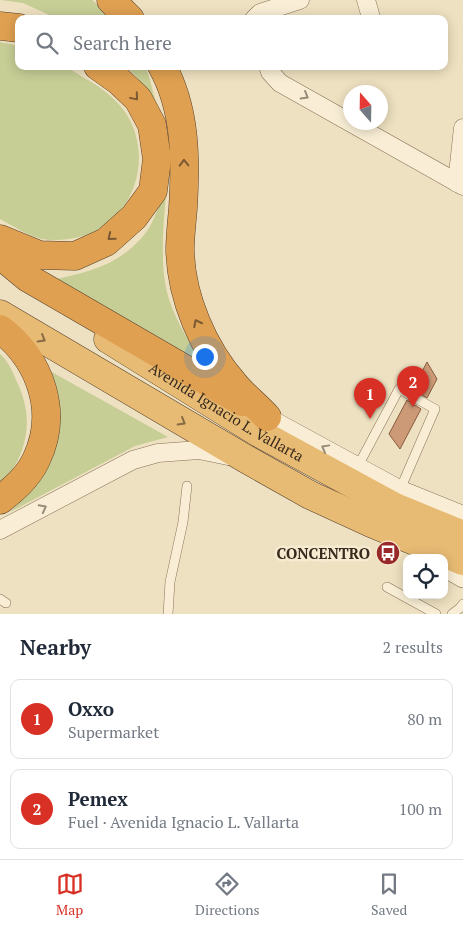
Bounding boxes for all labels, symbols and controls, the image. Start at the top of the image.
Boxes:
search box [15,15,448,70]
icon: search [33,29,61,57]
text: Search here [73,30,172,55]
north arrow [343,85,388,130]
one-way arrow [299,90,308,100]
one-way arrow [129,92,138,101]
one-way arrow [179,159,190,167]
one-way arrow [108,232,117,240]
one-way arrow [193,319,203,328]
one-way arrow [37,333,46,343]
your location [192,344,218,370]
street label: Avenida Ignacio L. Vallarta [145,357,308,466]
pin: 2 [397,366,429,407]
pin: 1 [354,378,386,419]
one-way arrow [177,415,186,425]
one-way arrow [321,444,330,454]
one-way arrow [38,504,47,514]
bus stop icon: CONCENTRO [375,540,401,566]
place label: CONCENTRO [277,543,370,563]
map controls [403,554,448,599]
button: locate [403,554,448,599]
text: Nearby [20,633,91,661]
text: 2 results [383,636,443,658]
text: Oxxo [68,696,114,721]
text: 1 [32,708,42,730]
text: 80 m [407,708,442,730]
text: Supermarket [68,721,159,743]
text: Pemex [68,786,128,811]
text: 2 [32,798,42,820]
text: 100 m [399,798,442,820]
text: Fuel · Avenida Ignacio L. Vallarta [68,811,299,833]
tab: Map [56,870,84,919]
tab: Directions [195,870,260,919]
tab: Saved [371,870,407,919]

